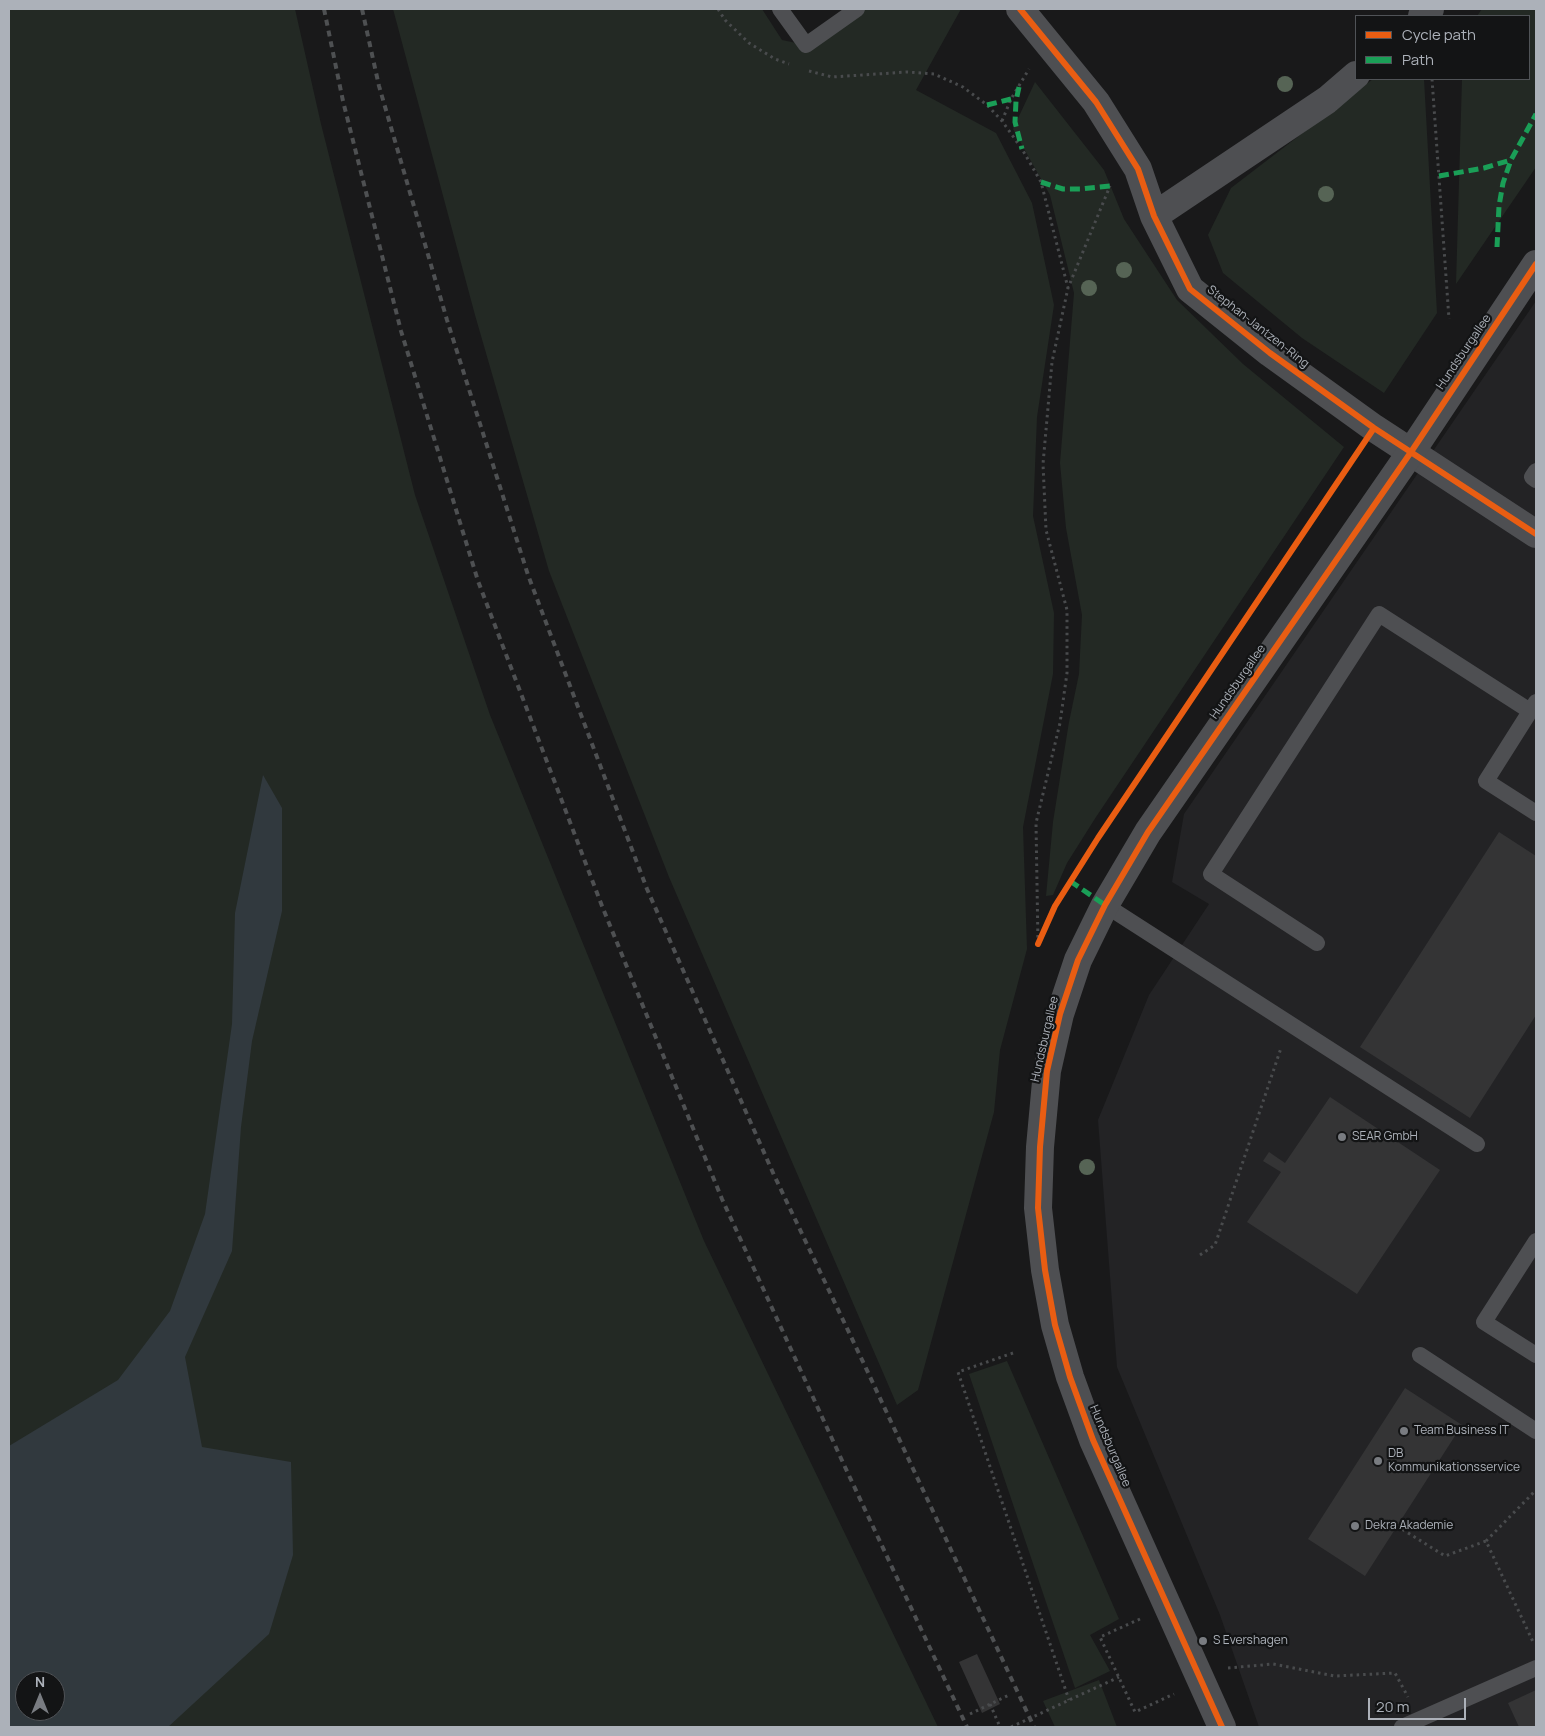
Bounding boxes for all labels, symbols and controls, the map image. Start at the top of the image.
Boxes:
legend [1355,15,1530,80]
text: Cycle path [1402,24,1476,45]
text: Path [1402,49,1434,70]
street label: Stephan-Jantzen-Ring [1204,283,1312,371]
street label: Hundsburgallee [1434,312,1494,392]
street label: Hundsburgallee [1207,642,1269,722]
street label: Hundsburgallee [1028,995,1062,1083]
place label: SEAR GmbH [1352,1130,1418,1144]
marker: SEAR GmbH [1336,1131,1348,1143]
street label: Hundsburgallee [1086,1403,1134,1489]
place label: Team Business IT [1414,1424,1509,1438]
marker: Team Business IT [1398,1425,1410,1437]
place label: DB Kommunikationsservice [1388,1447,1520,1475]
marker: DB Kommunikationsservice [1372,1455,1384,1467]
place label: Dekra Akademie [1365,1519,1453,1533]
marker: Dekra Akademie [1349,1520,1361,1532]
place label: S Evershagen [1213,1634,1288,1648]
marker: S Evershagen [1197,1635,1209,1647]
north arrow [15,1671,65,1721]
text: N [35,1672,45,1691]
scale bar [1370,1688,1468,1720]
text: 20 m [1376,1696,1409,1717]

